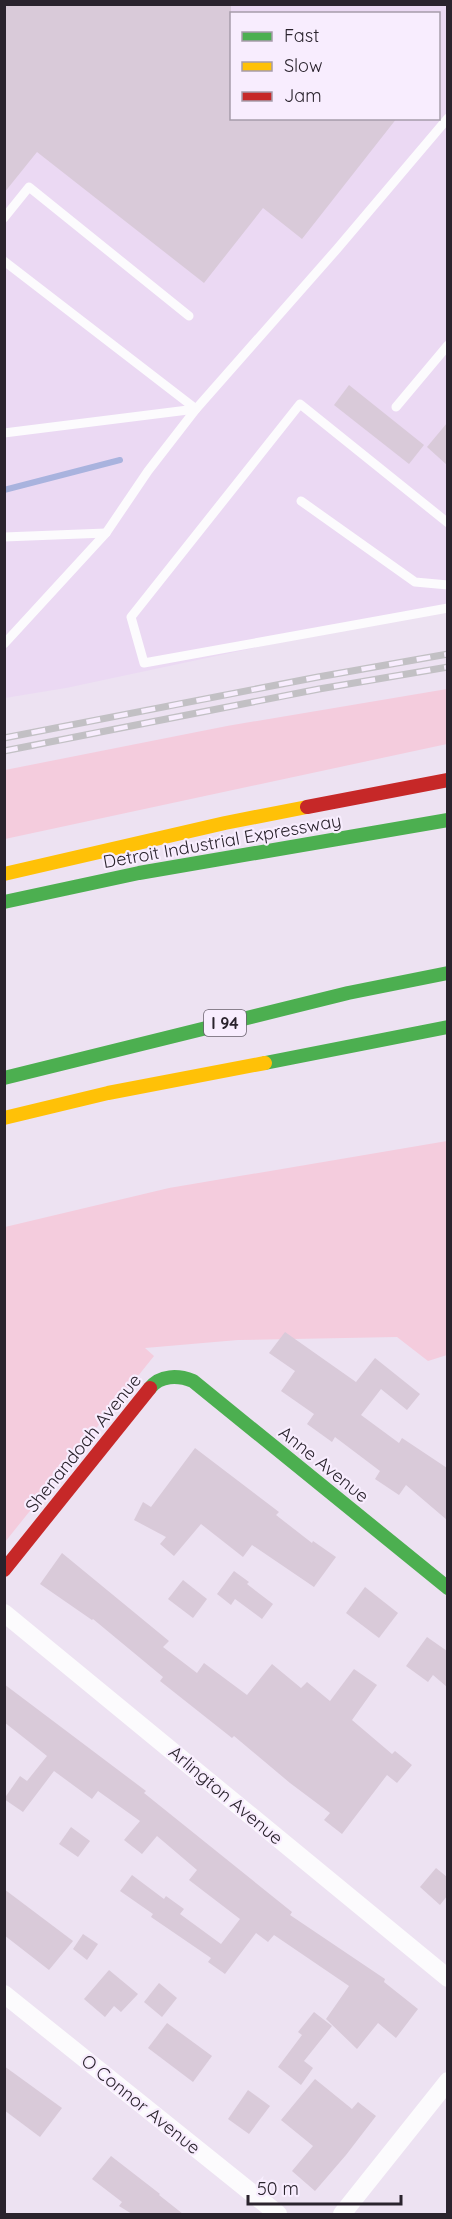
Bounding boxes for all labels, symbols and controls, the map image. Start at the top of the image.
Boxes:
legend [230,12,440,120]
text: Fast [284,24,319,47]
text: Slow [284,54,322,77]
text: Jam [284,84,322,107]
street label: Detroit Industrial Expressway [101,809,343,873]
road number: I 94 [204,1010,246,1036]
street label: Shenandoah Avenue [20,1369,146,1517]
street label: Anne Avenue [274,1421,374,1507]
street label: Arlington Avenue [164,1741,288,1849]
street label: O Connor Avenue [77,2049,205,2159]
scale bar [248,2168,401,2206]
text: 50 m [257,2177,299,2200]

